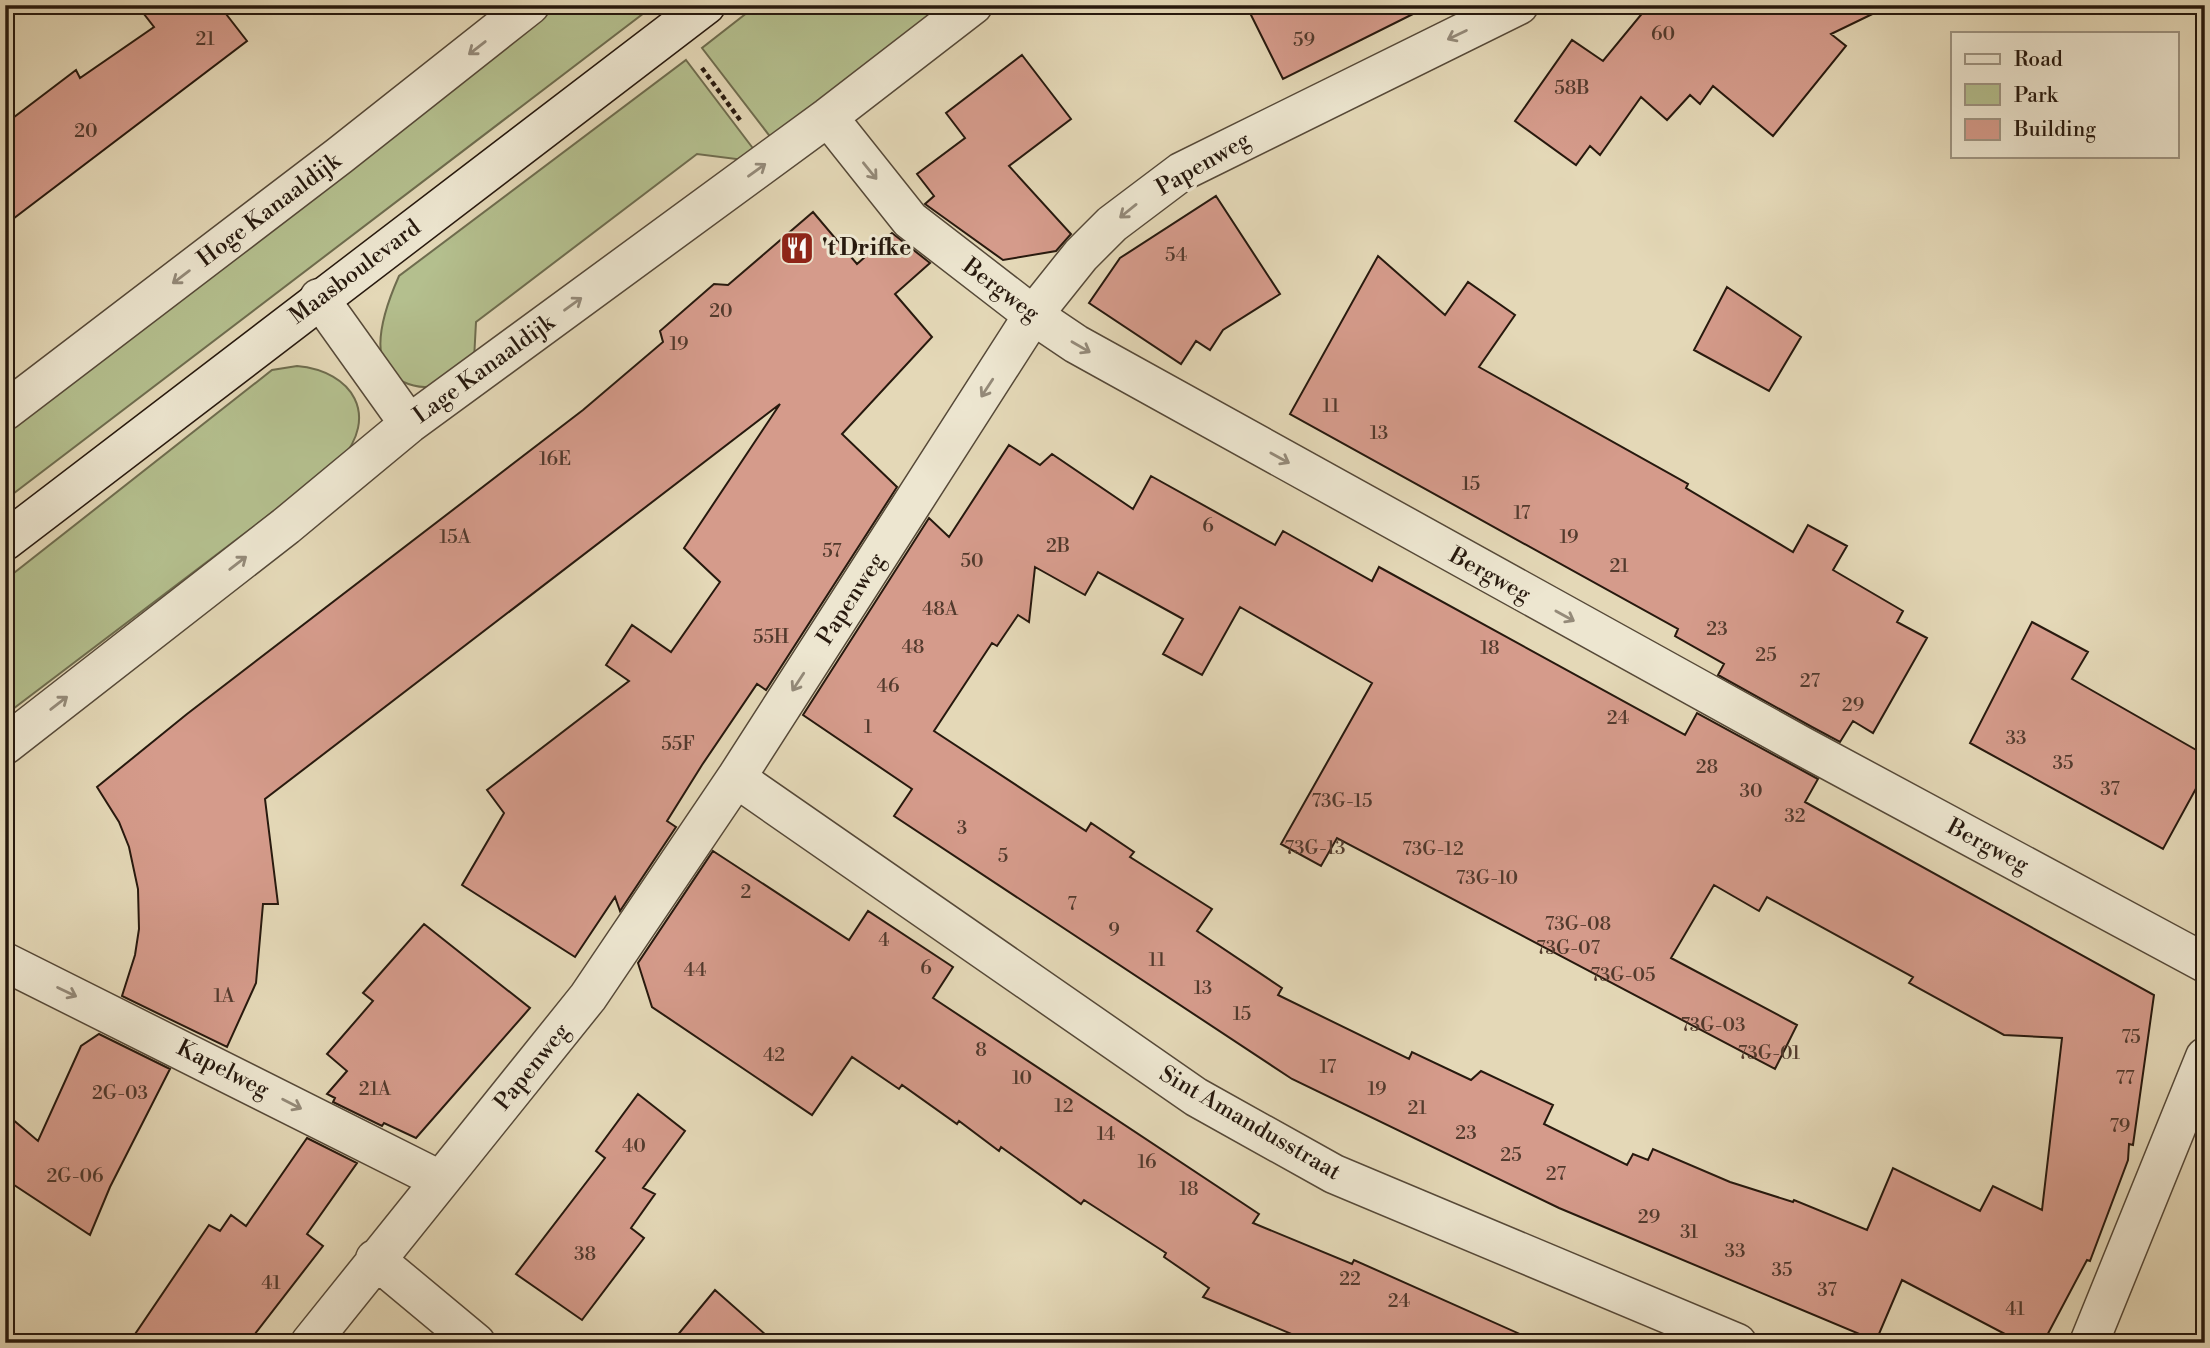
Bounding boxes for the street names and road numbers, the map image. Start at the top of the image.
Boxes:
street label: Papenweg [1151,126,1255,202]
street label: Hoge Kanaaldijk [192,146,347,273]
street label: Maasboulevard [284,214,426,330]
street label: Bergweg [956,252,1045,328]
street label: Lage Kanaaldijk [408,308,561,430]
street label: Bergweg [1444,541,1536,609]
street label: Papenweg [811,548,891,650]
street label: Bergweg [1941,812,2034,879]
street label: Papenweg [488,1018,576,1116]
street label: Kapelweg [172,1034,274,1104]
street label: Sint Amandusstraat [1154,1060,1346,1186]

